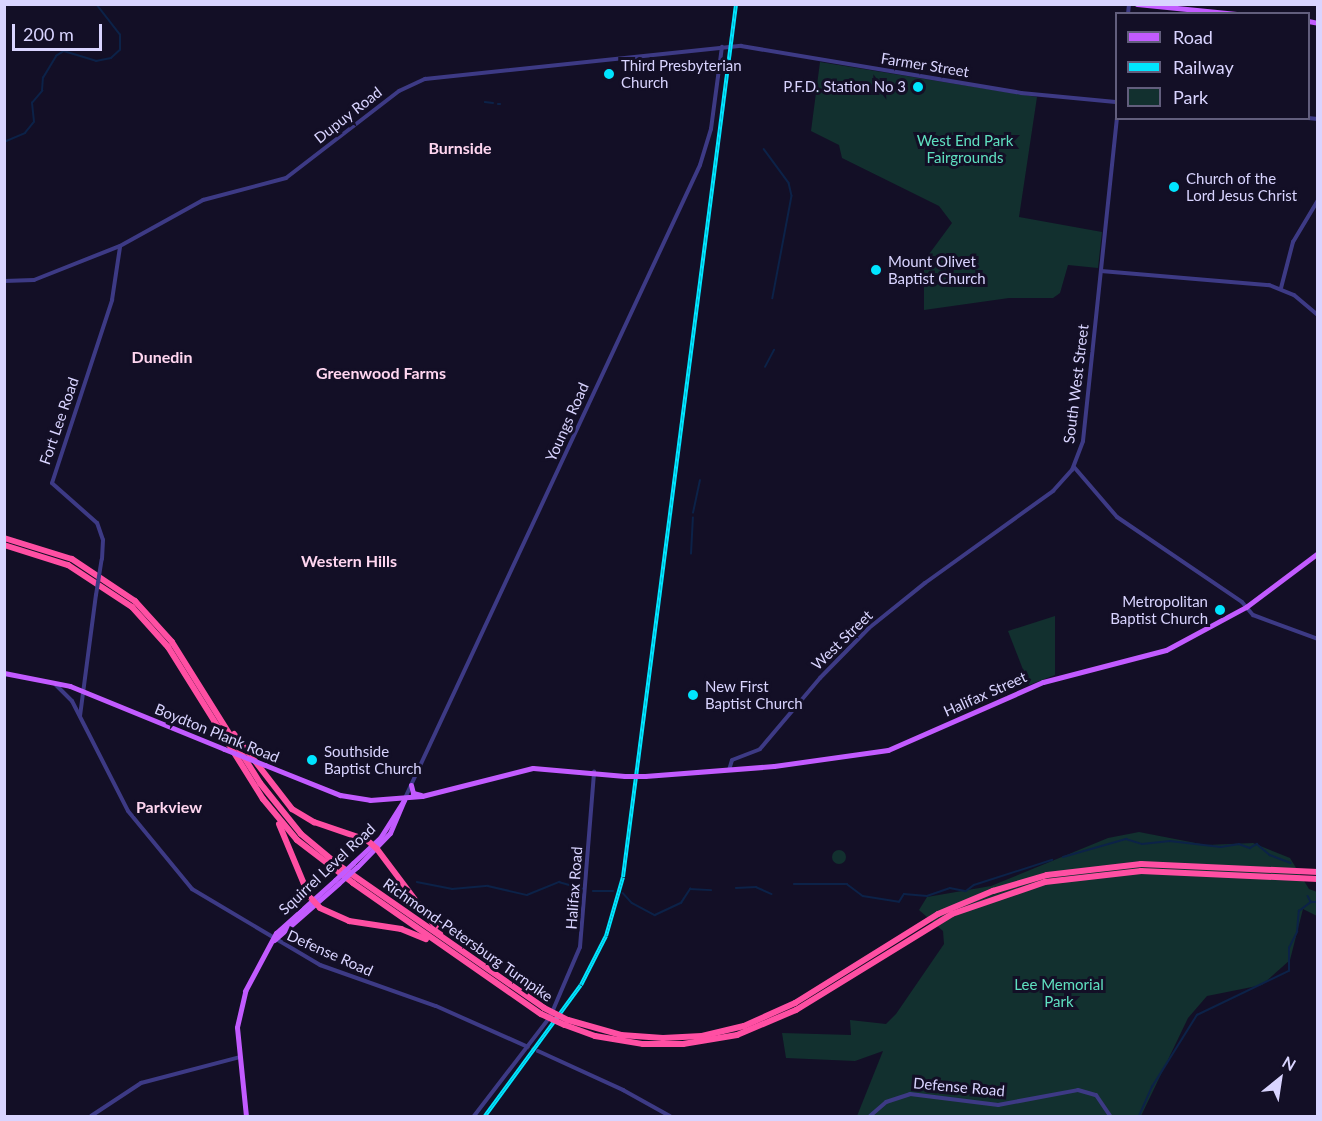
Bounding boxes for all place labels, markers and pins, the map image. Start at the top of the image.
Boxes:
place label: Third Presbyterian Church [621,56,742,91]
marker: Third Presbyterian Church [602,67,616,81]
place label: P.F.D. Station No 3 [783,78,906,96]
marker: P.F.D. Station No 3 [911,80,925,94]
place label: Church of the Lord Jesus Christ [1186,169,1298,204]
marker: Church of the Lord Jesus Christ [1167,180,1181,194]
place label: Mount Olivet Baptist Church [888,252,986,287]
marker: Mount Olivet Baptist Church [869,263,883,277]
place label: Metropolitan Baptist Church [1110,592,1208,627]
marker: Metropolitan Baptist Church [1213,603,1227,617]
place label: New First Baptist Church [705,677,803,712]
marker: New First Baptist Church [686,688,700,702]
place label: Southside Baptist Church [324,742,422,777]
marker: Southside Baptist Church [305,753,319,767]

